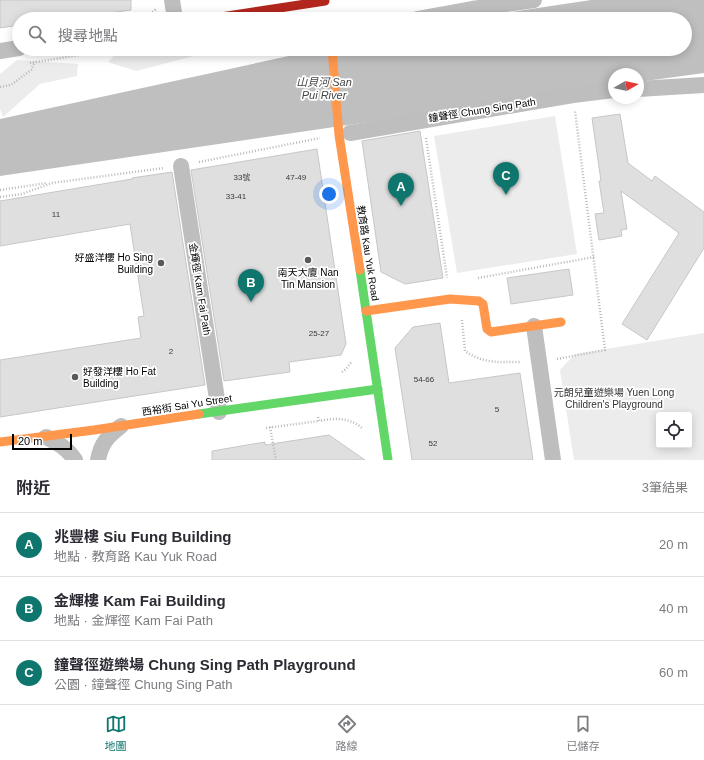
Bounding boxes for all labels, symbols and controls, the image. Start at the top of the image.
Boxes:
search box [12,12,692,56]
icon: search [26,23,48,45]
text: 搜尋地點 [58,27,118,44]
north arrow [608,68,644,104]
water label: 山貝河 San Pui River [296,76,352,101]
street label: 鐘聲徑 Chung Sing Path [428,96,536,124]
pin: C [493,162,519,195]
house number: 33號 [234,173,250,182]
house number: 47-49 [286,173,307,182]
pin: A [388,173,414,206]
your location [319,184,339,204]
house number: 33-41 [226,192,247,201]
street label: 教育路 Kau Yuk Road [355,204,381,302]
house number: 11 [52,210,61,219]
street label: 金輝徑 Kam Fai Path [187,242,213,336]
place label: 好盛洋樓 Ho Sing Building [75,252,153,275]
marker: 南天大廈 Nan Tin Mansion [303,255,313,265]
marker: 好盛洋樓 Ho Sing Building [156,258,166,268]
place label: 南天大廈 Nan Tin Mansion [277,267,339,290]
pin: B [238,269,264,302]
house number: 25-27 [309,329,330,338]
house number: 2 [169,347,174,356]
place label: 好發洋樓 Ho Fat Building [83,366,156,389]
marker: 好發洋樓 Ho Fat Building [70,372,80,382]
house number: 54-66 [414,375,435,384]
park label: 元朗兒童遊樂場 Yuen Long Children's Playground [554,387,674,410]
street label: 西裕街 Sai Yu Street [141,392,233,418]
house number: 5 [495,405,500,414]
map controls [656,412,692,448]
button: locate [656,412,692,448]
scale bar [12,432,72,451]
text: 20 m [18,435,42,447]
house number: 52 [429,439,438,448]
text: 附近 [16,479,50,498]
text: 3筆結果 [642,480,688,495]
text: 兆豐樓 Siu Fung Building [54,528,231,545]
text: A [24,537,34,552]
text: 20 m [659,537,688,552]
text: 地點 · 教育路 Kau Yuk Road [54,549,217,564]
text: 金輝樓 Kam Fai Building [54,592,226,609]
text: B [24,601,34,616]
text: 40 m [659,601,688,616]
text: 地點 · 金輝徑 Kam Fai Path [54,613,213,628]
text: 鐘聲徑遊樂場 Chung Sing Path Playground [54,656,356,673]
text: C [24,665,34,680]
text: 60 m [659,665,688,680]
text: 公園 · 鐘聲徑 Chung Sing Path [54,677,232,692]
tab: 地圖 [105,713,127,753]
tab: 路線 [336,713,358,753]
tab: 已儲存 [567,713,600,753]

